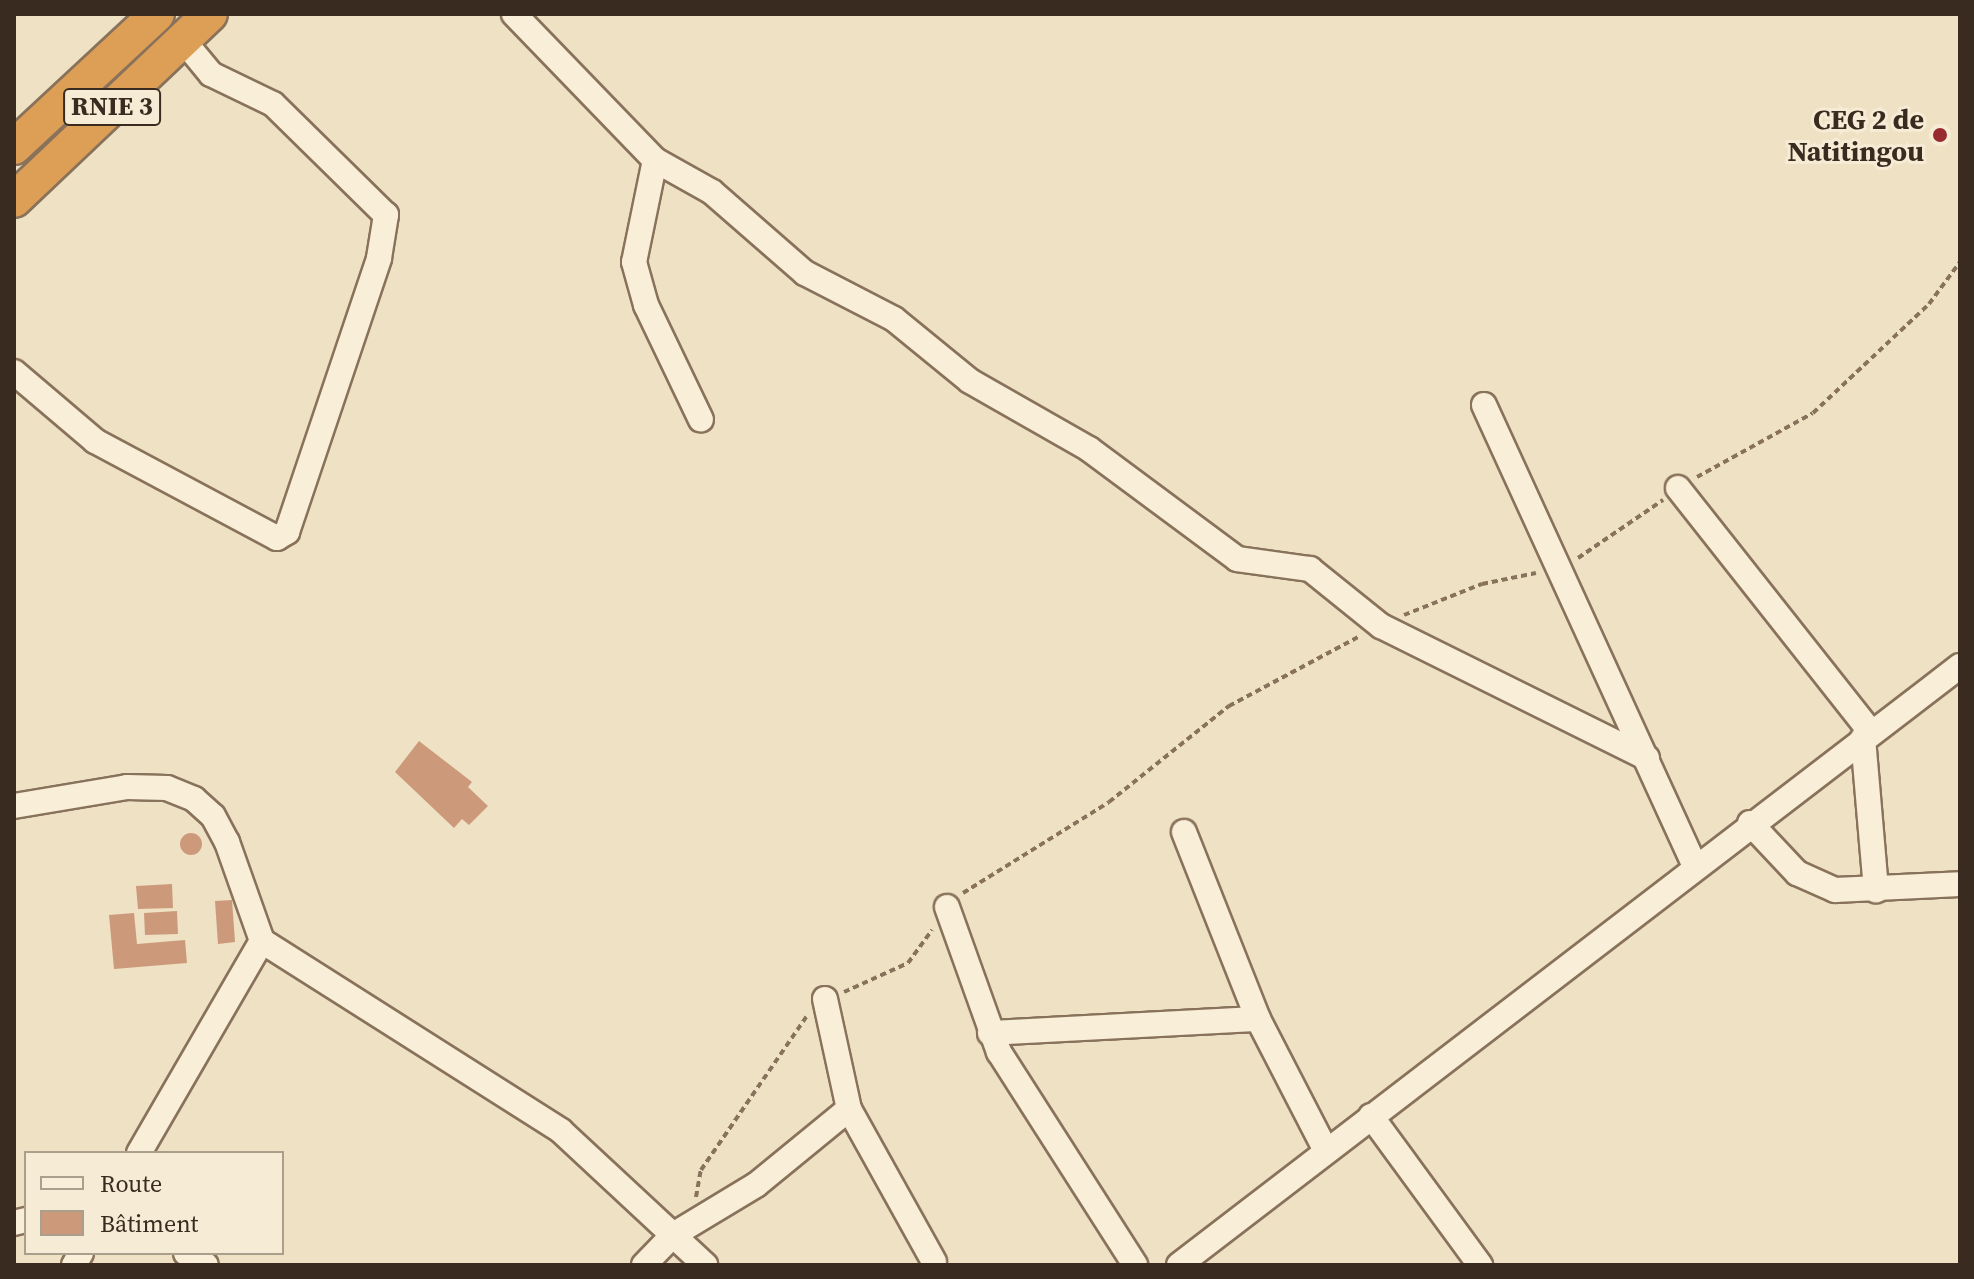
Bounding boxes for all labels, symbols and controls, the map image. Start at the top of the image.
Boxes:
road number: RNIE 3 [62,85,162,129]
place label: CEG 2 de Natitingou [1787,102,1924,168]
marker: CEG 2 de Natitingou [1931,126,1949,144]
legend [24,1151,284,1255]
text: Route [100,1167,162,1200]
text: Bâtiment [100,1207,198,1240]

